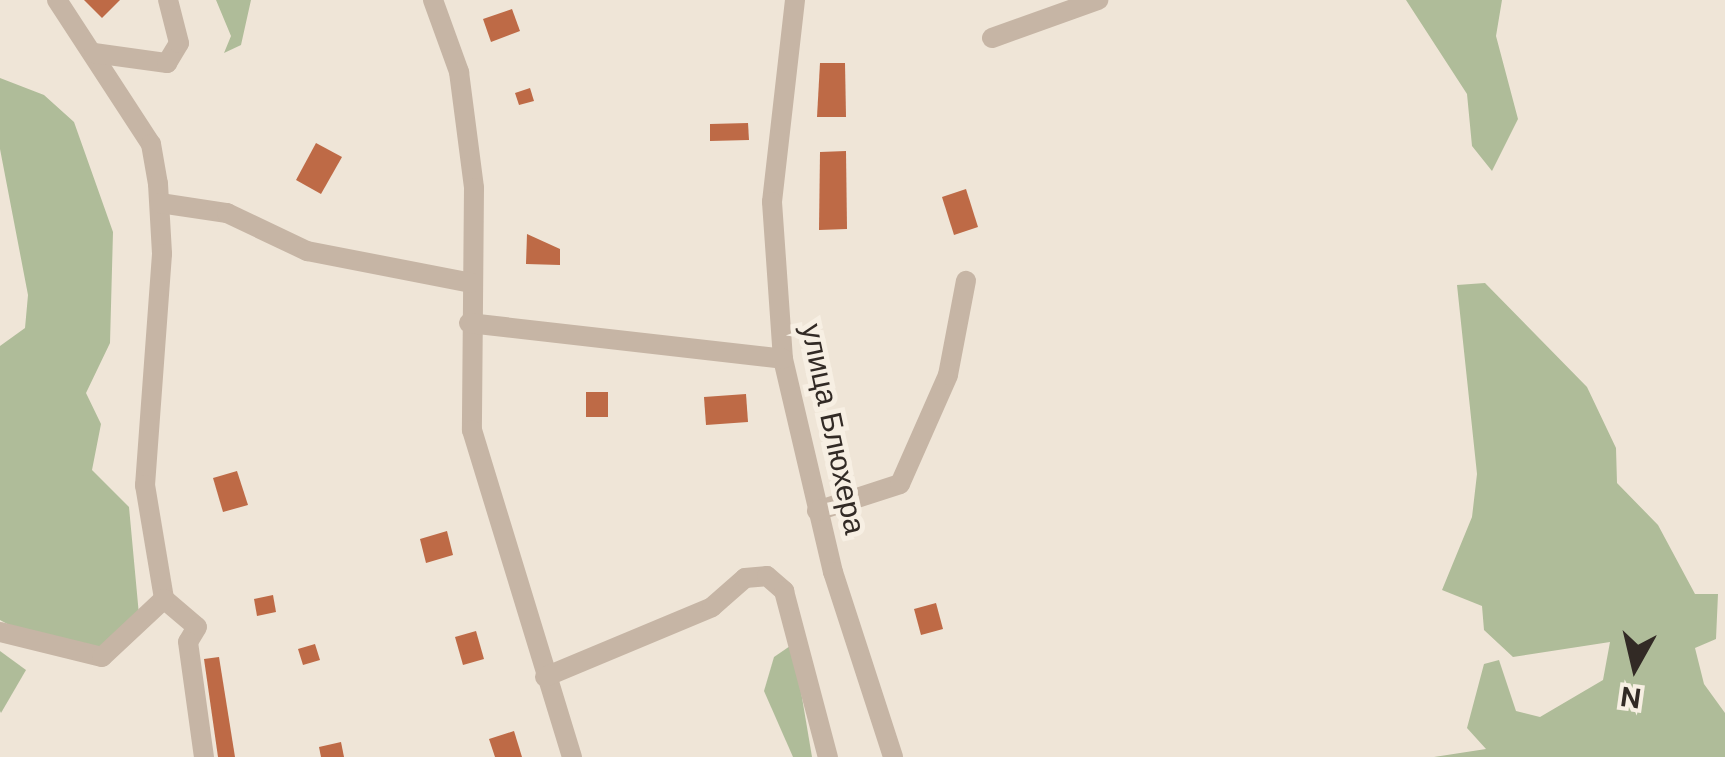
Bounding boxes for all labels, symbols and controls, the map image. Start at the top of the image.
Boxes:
street label: улица Блюхера [793,321,873,537]
north arrow [1585,617,1685,717]
text: N [1618,677,1643,717]

